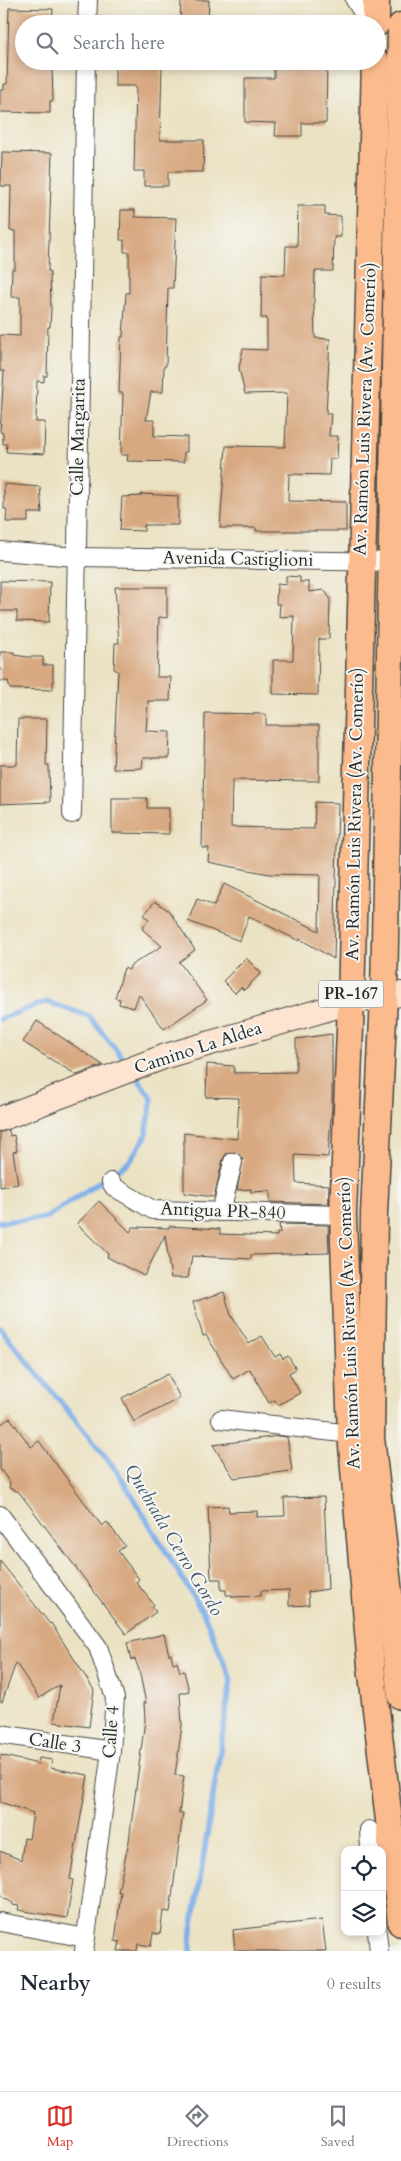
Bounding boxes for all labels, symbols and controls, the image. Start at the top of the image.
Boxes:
search box [15,15,386,70]
icon: search [33,29,61,57]
text: Search here [73,30,165,56]
street label: Av. Ramón Luis Rivera (Av. Comerío) [347,262,383,556]
street label: Calle Margarita [64,378,92,496]
street label: Avenida Castiglioni [162,545,314,573]
street label: Av. Ramón Luis Rivera (Av. Comerío) [340,667,370,961]
road number: PR-167 [318,981,384,1008]
street label: Camino La Aldea [131,1015,265,1080]
street label: Av. Ramón Luis Rivera (Av. Comerío) [331,1176,367,1470]
street label: Antigua PR-840 [160,1196,286,1226]
water label: Quebrada Cerro Gordo [118,1459,230,1621]
street label: Calle 4 [97,1705,125,1759]
street label: Calle 3 [27,1727,83,1759]
map controls [341,1846,386,1936]
button: locate [341,1846,386,1891]
button: layers [341,1891,386,1936]
text: Nearby [20,1969,91,1998]
text: 0 results [327,1973,381,1995]
tab: Map [46,2102,74,2151]
tab: Directions [167,2102,228,2151]
tab: Saved [321,2102,355,2151]

